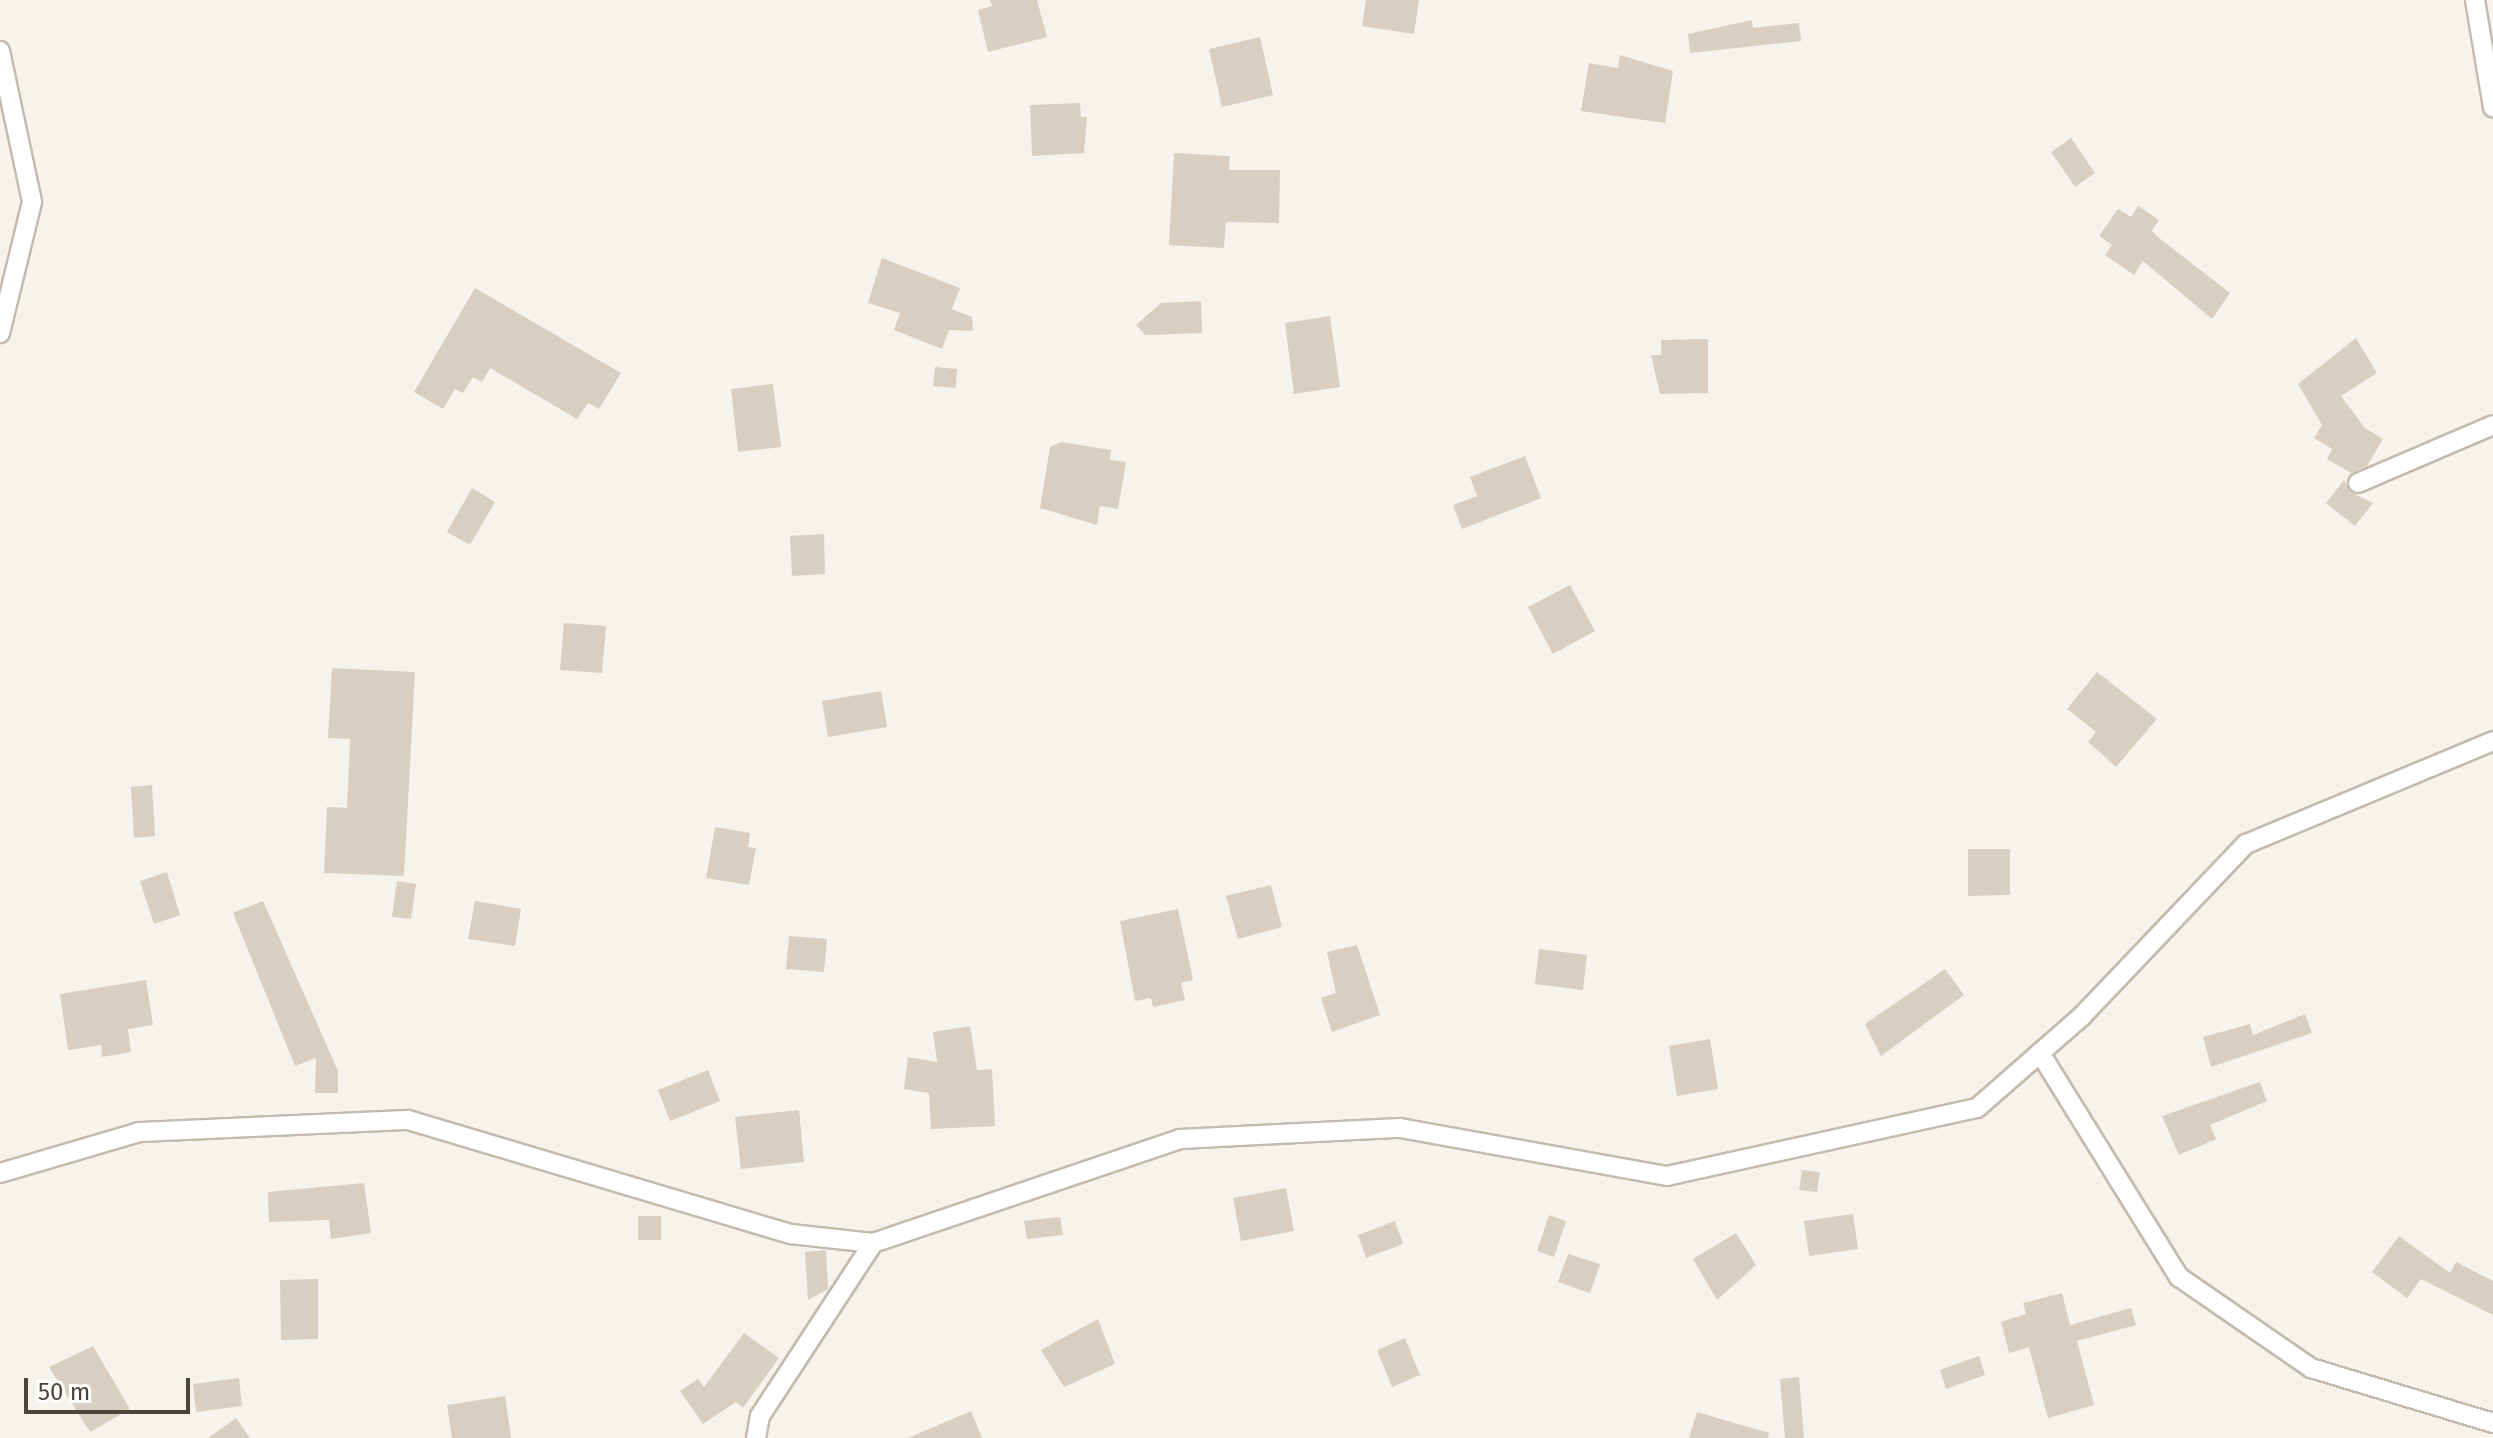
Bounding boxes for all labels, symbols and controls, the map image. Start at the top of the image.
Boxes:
scale bar [28,1362,194,1412]
text: 50 m [38,1378,90,1406]

